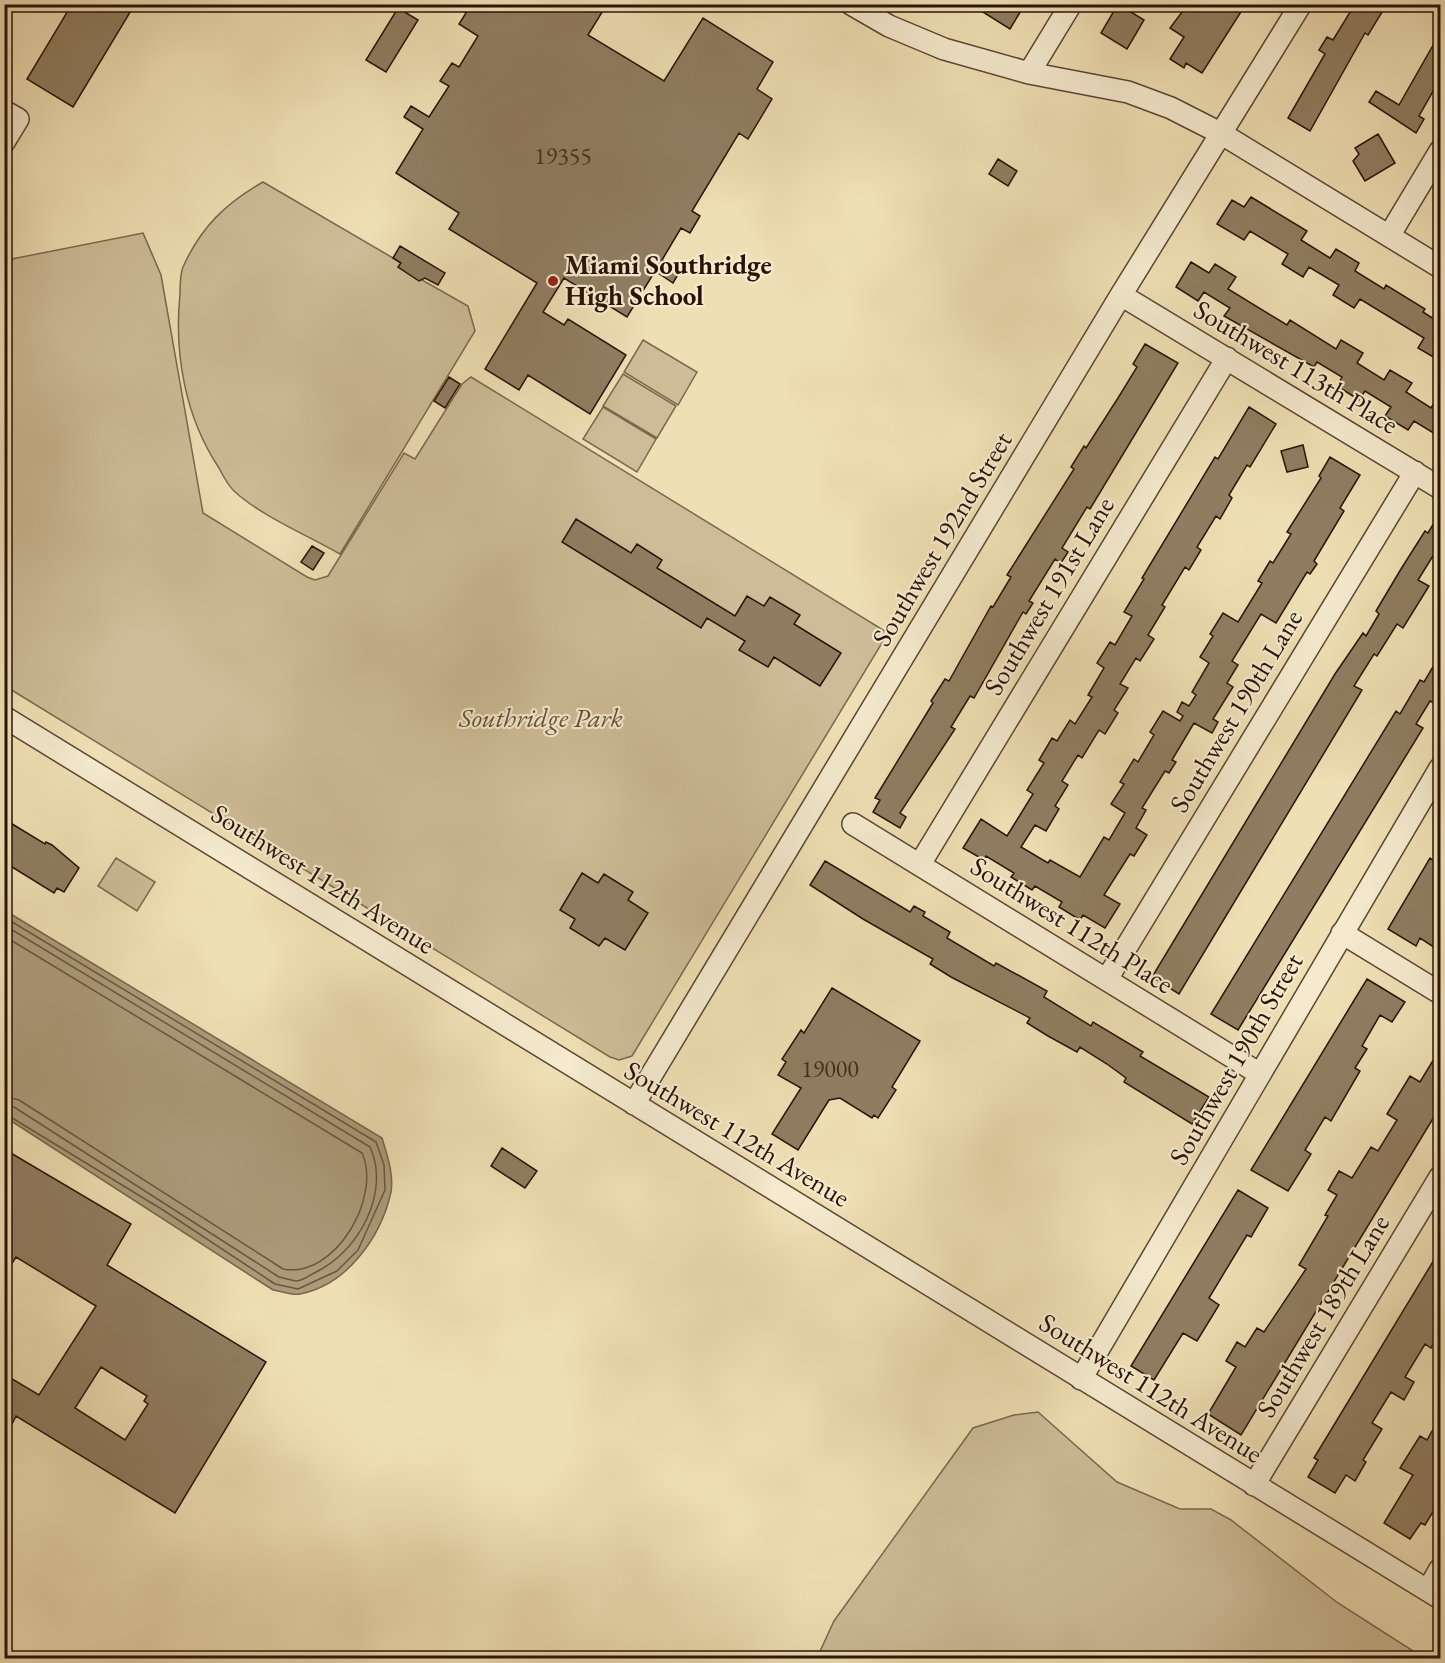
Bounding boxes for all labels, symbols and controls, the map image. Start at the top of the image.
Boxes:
house number: 19355 [534,140,592,171]
place label: Miami Southridge High School [565,247,772,313]
marker: Miami Southridge High School [546,274,560,288]
street label: Southwest 113th Place [1188,292,1405,441]
street label: Southwest 192nd Street [864,425,1020,652]
street label: Southwest 191st Lane [975,490,1122,701]
street label: Southwest 190th Lane [1161,603,1310,819]
park label: Southridge Park [458,700,623,735]
street label: Southwest 112th Avenue [205,796,441,962]
street label: Southwest 112th Place [964,848,1180,1001]
street label: Southwest 190th Street [1161,946,1311,1171]
street label: Southwest 112th Avenue [618,1052,856,1215]
house number: 19000 [801,1053,859,1084]
street label: Southwest 189th Lane [1248,1208,1397,1424]
street label: Southwest 112th Avenue [1033,1305,1269,1471]

